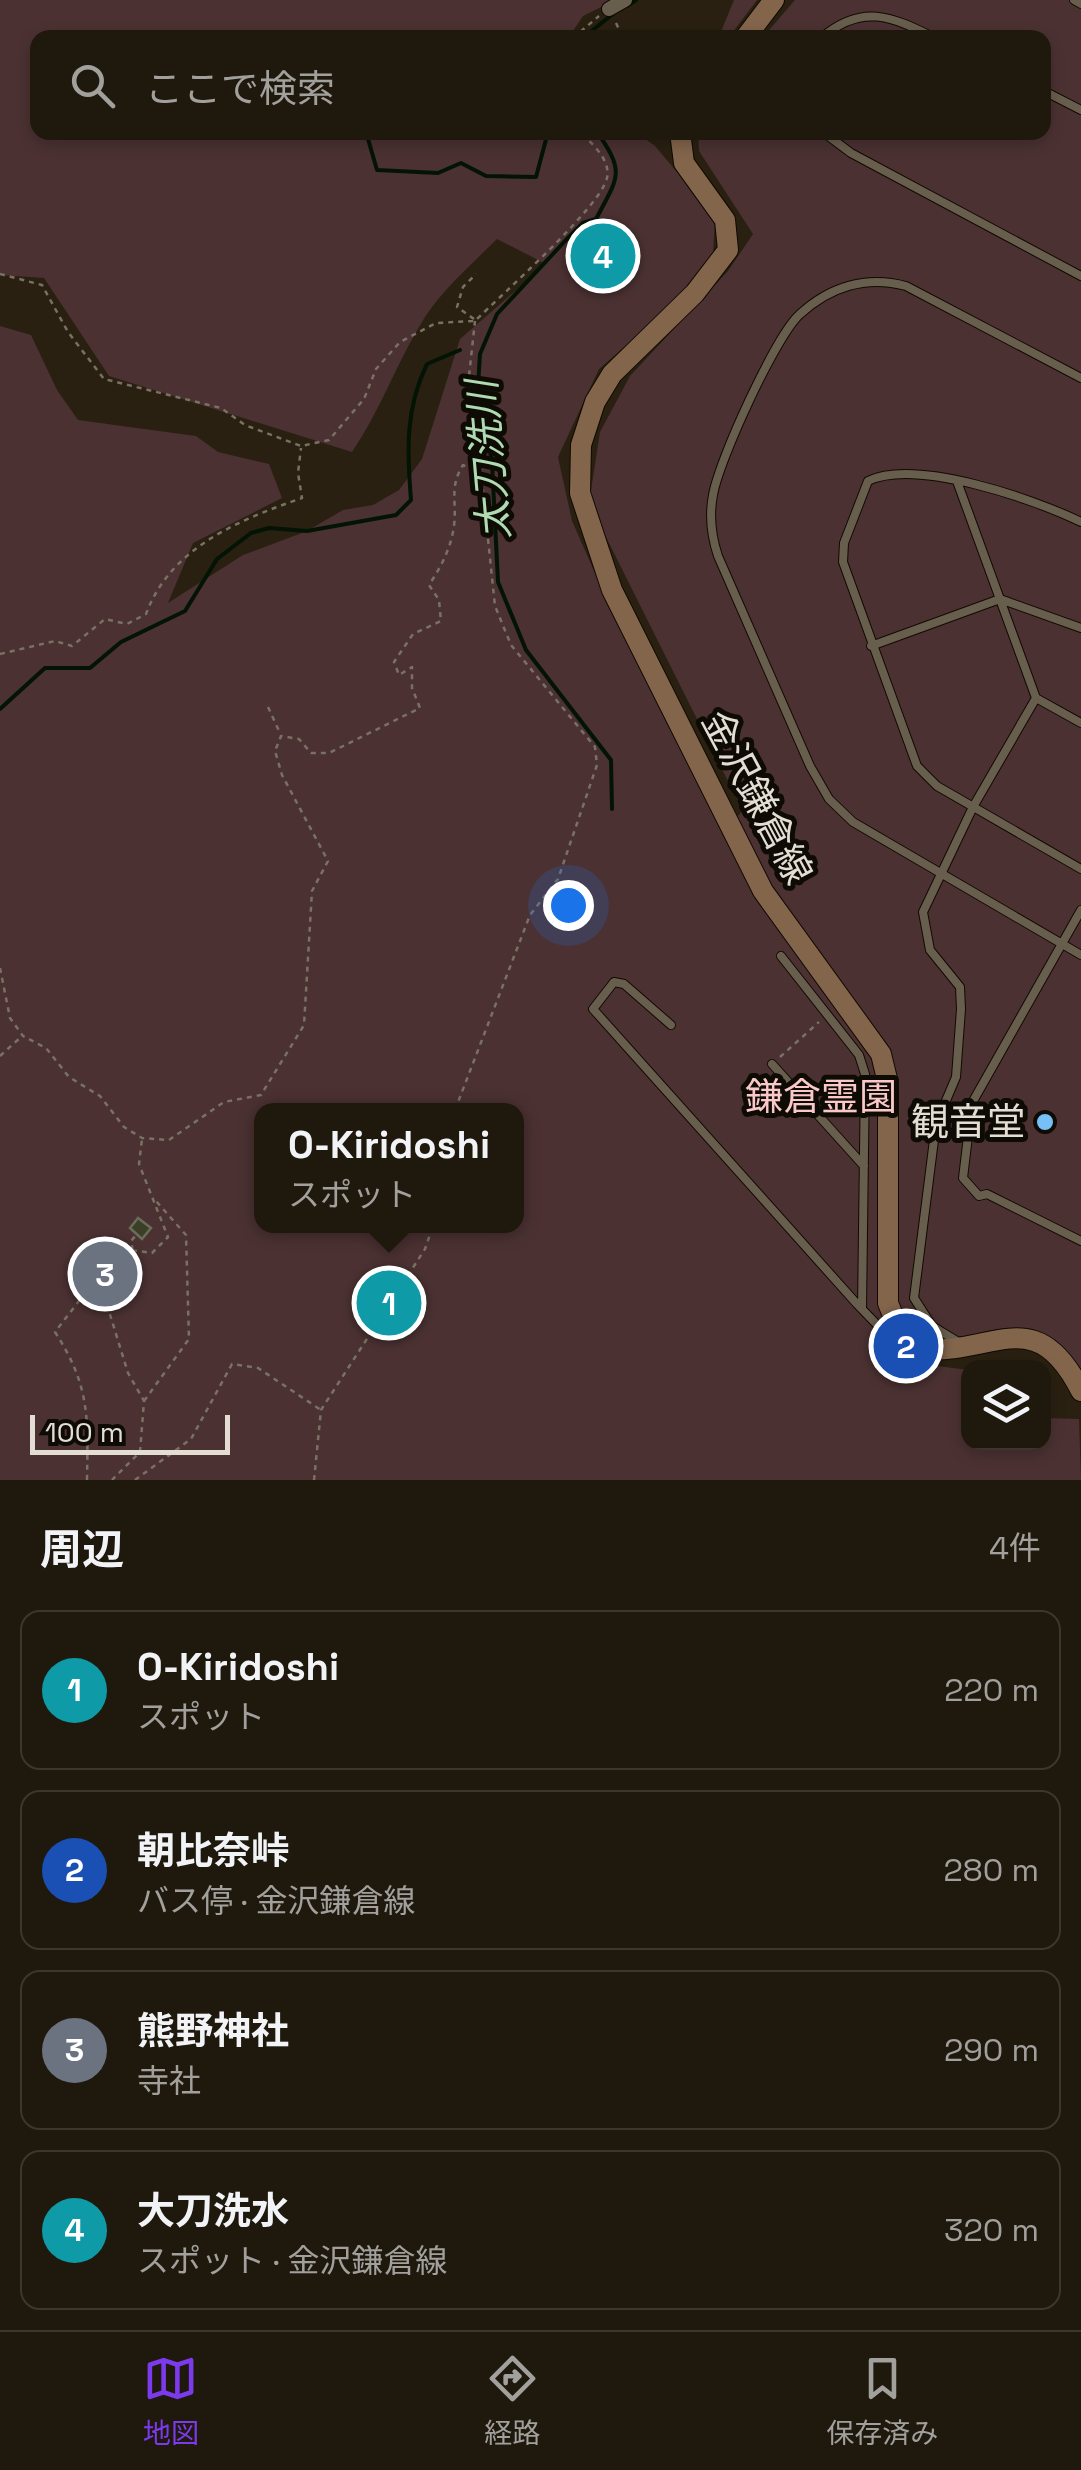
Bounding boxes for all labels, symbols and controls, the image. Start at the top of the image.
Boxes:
search box [30,30,1051,140]
icon: search [65,58,120,113]
text: ここで検索 [145,65,335,113]
pin: 4 [570,218,636,294]
water label: 太刀洗川 [456,374,521,542]
street label: 金沢鎌倉線 [691,702,823,892]
your location [543,880,594,931]
park label: 鎌倉霊園 [745,1073,897,1121]
place label: 観音堂 [911,1098,1025,1146]
popup [254,1103,524,1233]
marker: 観音堂 [1034,1111,1056,1133]
text: O-Kiridoshi [288,1121,490,1169]
text: スポット [288,1175,416,1215]
pin: 3 [72,1236,138,1312]
pin: 1 [356,1266,422,1340]
pin: 2 [874,1308,938,1384]
map controls [961,1360,1051,1450]
button: layers [961,1360,1051,1450]
scale bar [30,1410,230,1454]
text: 100 m [45,1414,124,1450]
text: 周辺 [40,1523,124,1576]
text: 4件 [989,1528,1041,1568]
text: O-Kiridoshi [137,1643,339,1691]
text: 1 [67,1670,82,1710]
text: 220 m [944,1670,1039,1710]
text: スポット [137,1697,265,1737]
text: 朝比奈峠 [137,1827,289,1875]
text: 2 [65,1850,84,1890]
text: 280 m [944,1850,1039,1890]
text: バス停 · 金沢鎌倉線 [137,1881,415,1921]
text: 熊野神社 [137,2007,289,2055]
text: 3 [65,2030,84,2070]
text: 290 m [944,2030,1039,2070]
text: 寺社 [137,2061,201,2101]
text: 大刀洗水 [137,2187,289,2235]
text: 4 [64,2210,85,2250]
text: 320 m [944,2210,1039,2250]
text: スポット · 金沢鎌倉線 [137,2241,447,2281]
tab: 地図 [143,2351,199,2451]
tab: 経路 [484,2351,540,2451]
tab: 保存済み [826,2351,938,2451]

